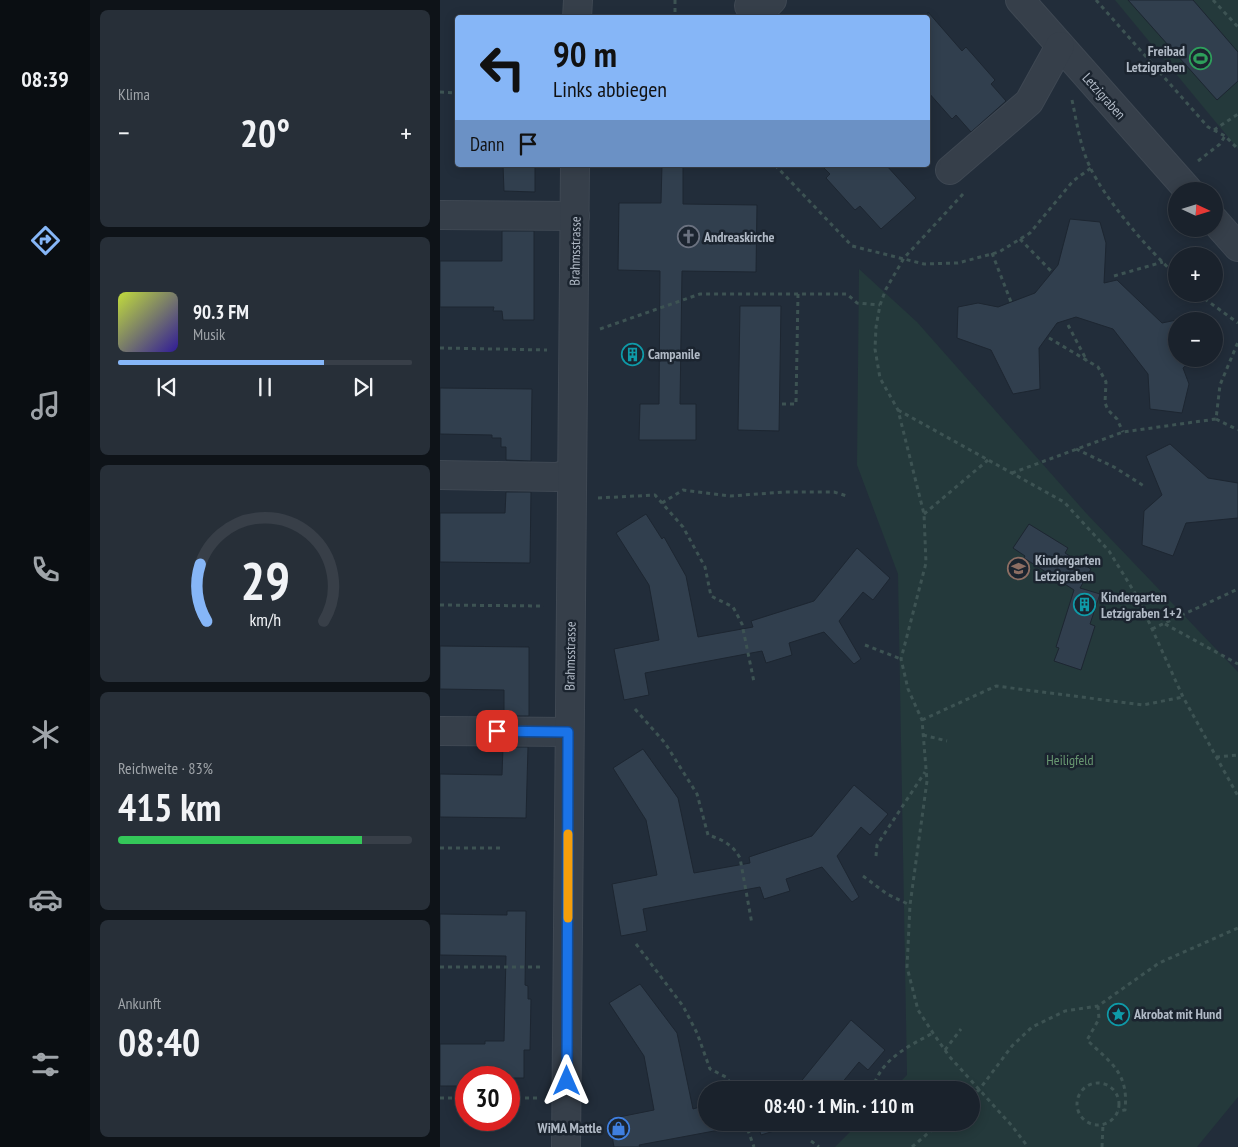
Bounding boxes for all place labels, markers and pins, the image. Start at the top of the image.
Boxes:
place label: Freibad Letzigraben [1126,42,1185,76]
sports icon: Freibad Letzigraben [1189,47,1213,71]
church icon: Andreaskirche [676,225,700,249]
place label: Andreaskirche [703,228,775,246]
building icon: Campanile [620,342,644,366]
place label: Campanile [648,345,700,363]
place label: Kindergarten Letzigraben [1035,551,1101,585]
school or university icon: Kindergarten Letzigraben [1007,556,1031,580]
place label: Kindergarten Letzigraben 1+2 [1101,588,1182,622]
building icon: Kindergarten Letzigraben 1+2 [1073,593,1097,617]
pin [476,710,518,752]
place icon: Akrobat mit Hund [1106,1002,1130,1026]
place label: Akrobat mit Hund [1133,1005,1222,1023]
shop icon: WiMA Mattle [606,1116,630,1140]
place label: WiMA Mattle [537,1119,602,1137]

